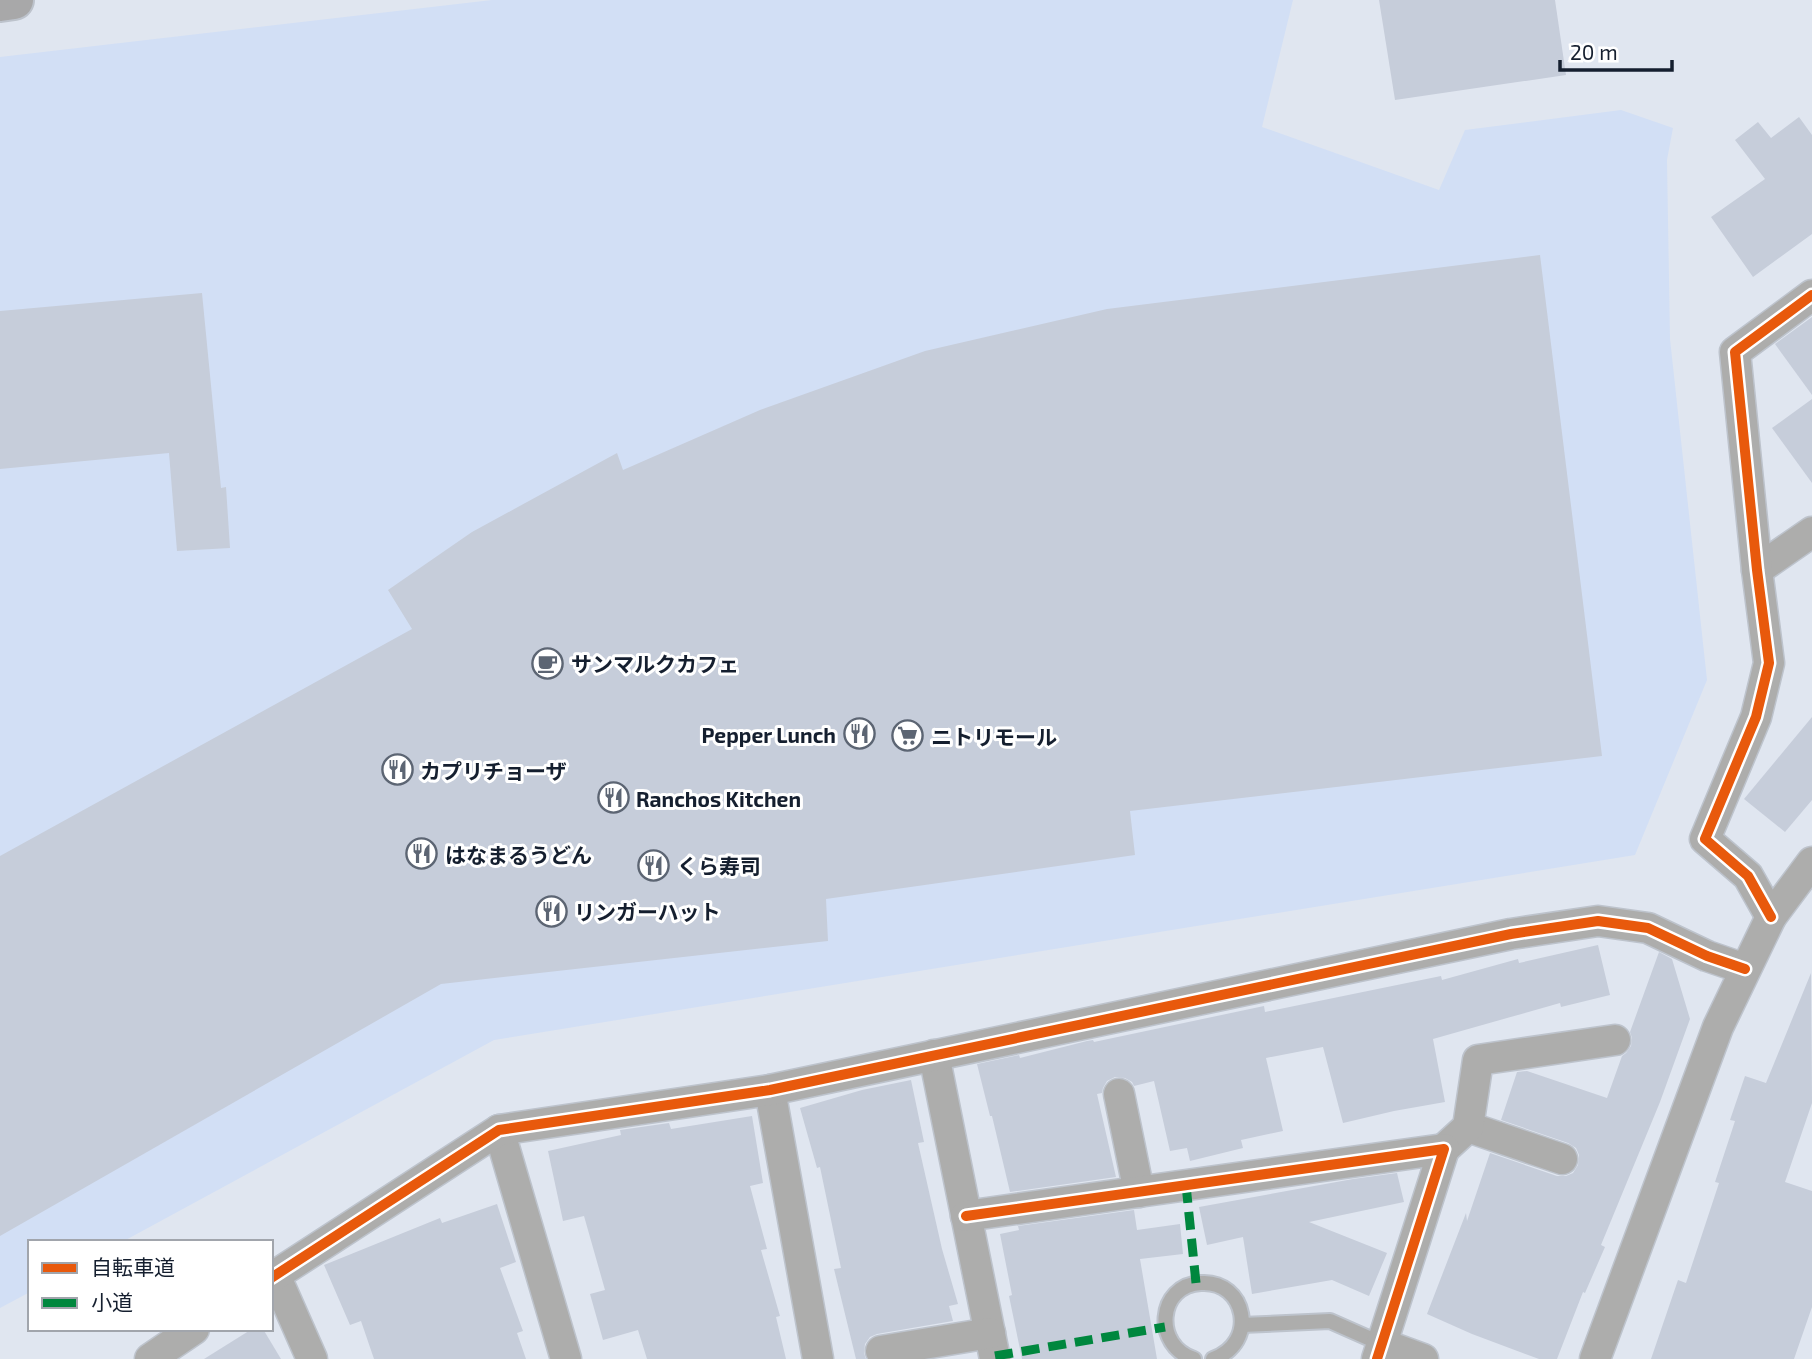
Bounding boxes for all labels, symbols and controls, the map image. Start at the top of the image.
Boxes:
scale bar [1560,28,1672,72]
text: 20 m [1570,39,1618,64]
cafe icon: サンマルクカフェ [531,646,565,680]
place label: サンマルクカフェ [571,651,739,676]
restaurant icon: Pepper Lunch [842,717,876,751]
supermarket icon: ニトリモール [891,719,925,753]
place label: Pepper Lunch [701,722,836,747]
place label: ニトリモール [931,724,1057,749]
restaurant icon: カプリチョーザ [380,753,414,787]
place label: カプリチョーザ [420,758,567,783]
restaurant icon: Ranchos Kitchen [596,781,630,815]
place label: Ranchos Kitchen [636,786,801,811]
restaurant icon: はなまるうどん [405,837,439,871]
place label: はなまるうどん [445,842,592,867]
restaurant icon: くら寿司 [637,848,671,882]
place label: くら寿司 [677,853,761,878]
restaurant icon: リンガーハット [534,894,568,928]
place label: リンガーハット [574,899,721,924]
legend [28,1240,273,1331]
text: 自転車道 [91,1254,175,1279]
text: 小道 [91,1289,133,1314]

